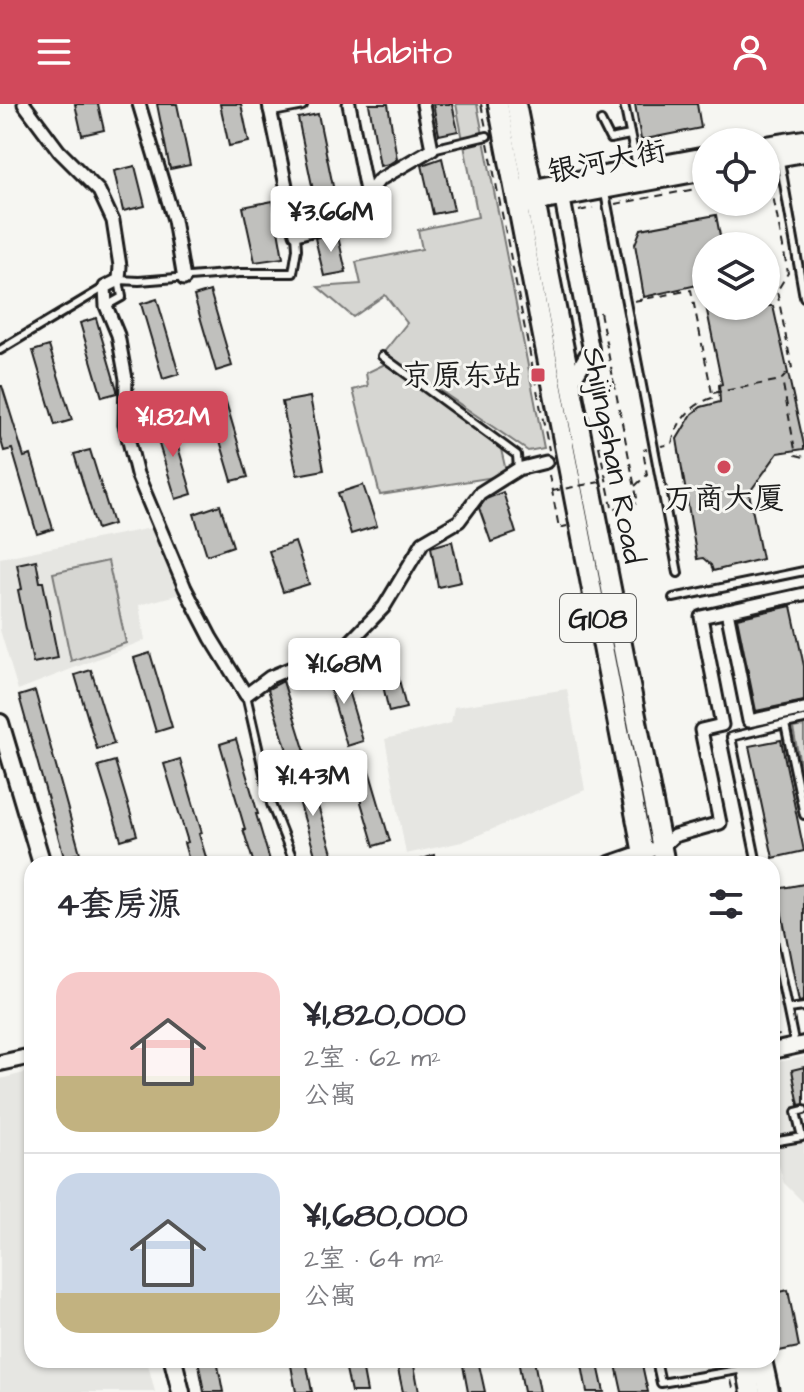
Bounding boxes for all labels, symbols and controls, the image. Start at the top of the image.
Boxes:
text: Habito [352,27,452,78]
icon: menu [32,30,76,74]
icon: person [728,30,772,74]
map controls [692,128,780,320]
button: locate [692,128,780,216]
street label: 银河大街 [544,130,670,194]
pin: ¥3.66M [266,186,396,254]
text: ¥3.66M [289,194,373,230]
button: layers [692,232,780,320]
street label: Shijingshan Road [570,343,655,567]
place label: 京原东站 [402,355,522,397]
marker: 京原东站 [529,366,547,384]
pin: ¥1.82M [108,391,238,459]
text: ¥1.82M [136,399,210,435]
marker: 万商大厦 [715,458,733,476]
place label: 万商大厦 [664,478,784,520]
road number: G108 [560,594,636,642]
pin: ¥1.68M [279,638,409,706]
text: ¥1.68M [306,646,382,682]
pin: ¥1.43M [248,750,378,818]
text: ¥1.43M [276,758,350,794]
text: 4套房源 [56,881,181,929]
icon: filters [704,882,748,926]
text: ¥1,820,000 [304,991,466,1039]
icon: home [120,1004,216,1100]
text: 2室 · 62 m² [304,1040,441,1076]
text: 公寓 [304,1077,356,1113]
text: ¥1,680,000 [304,1192,468,1240]
icon: home [120,1205,216,1301]
text: 2室 · 64 m² [304,1241,444,1277]
text: 公寓 [304,1278,356,1314]

